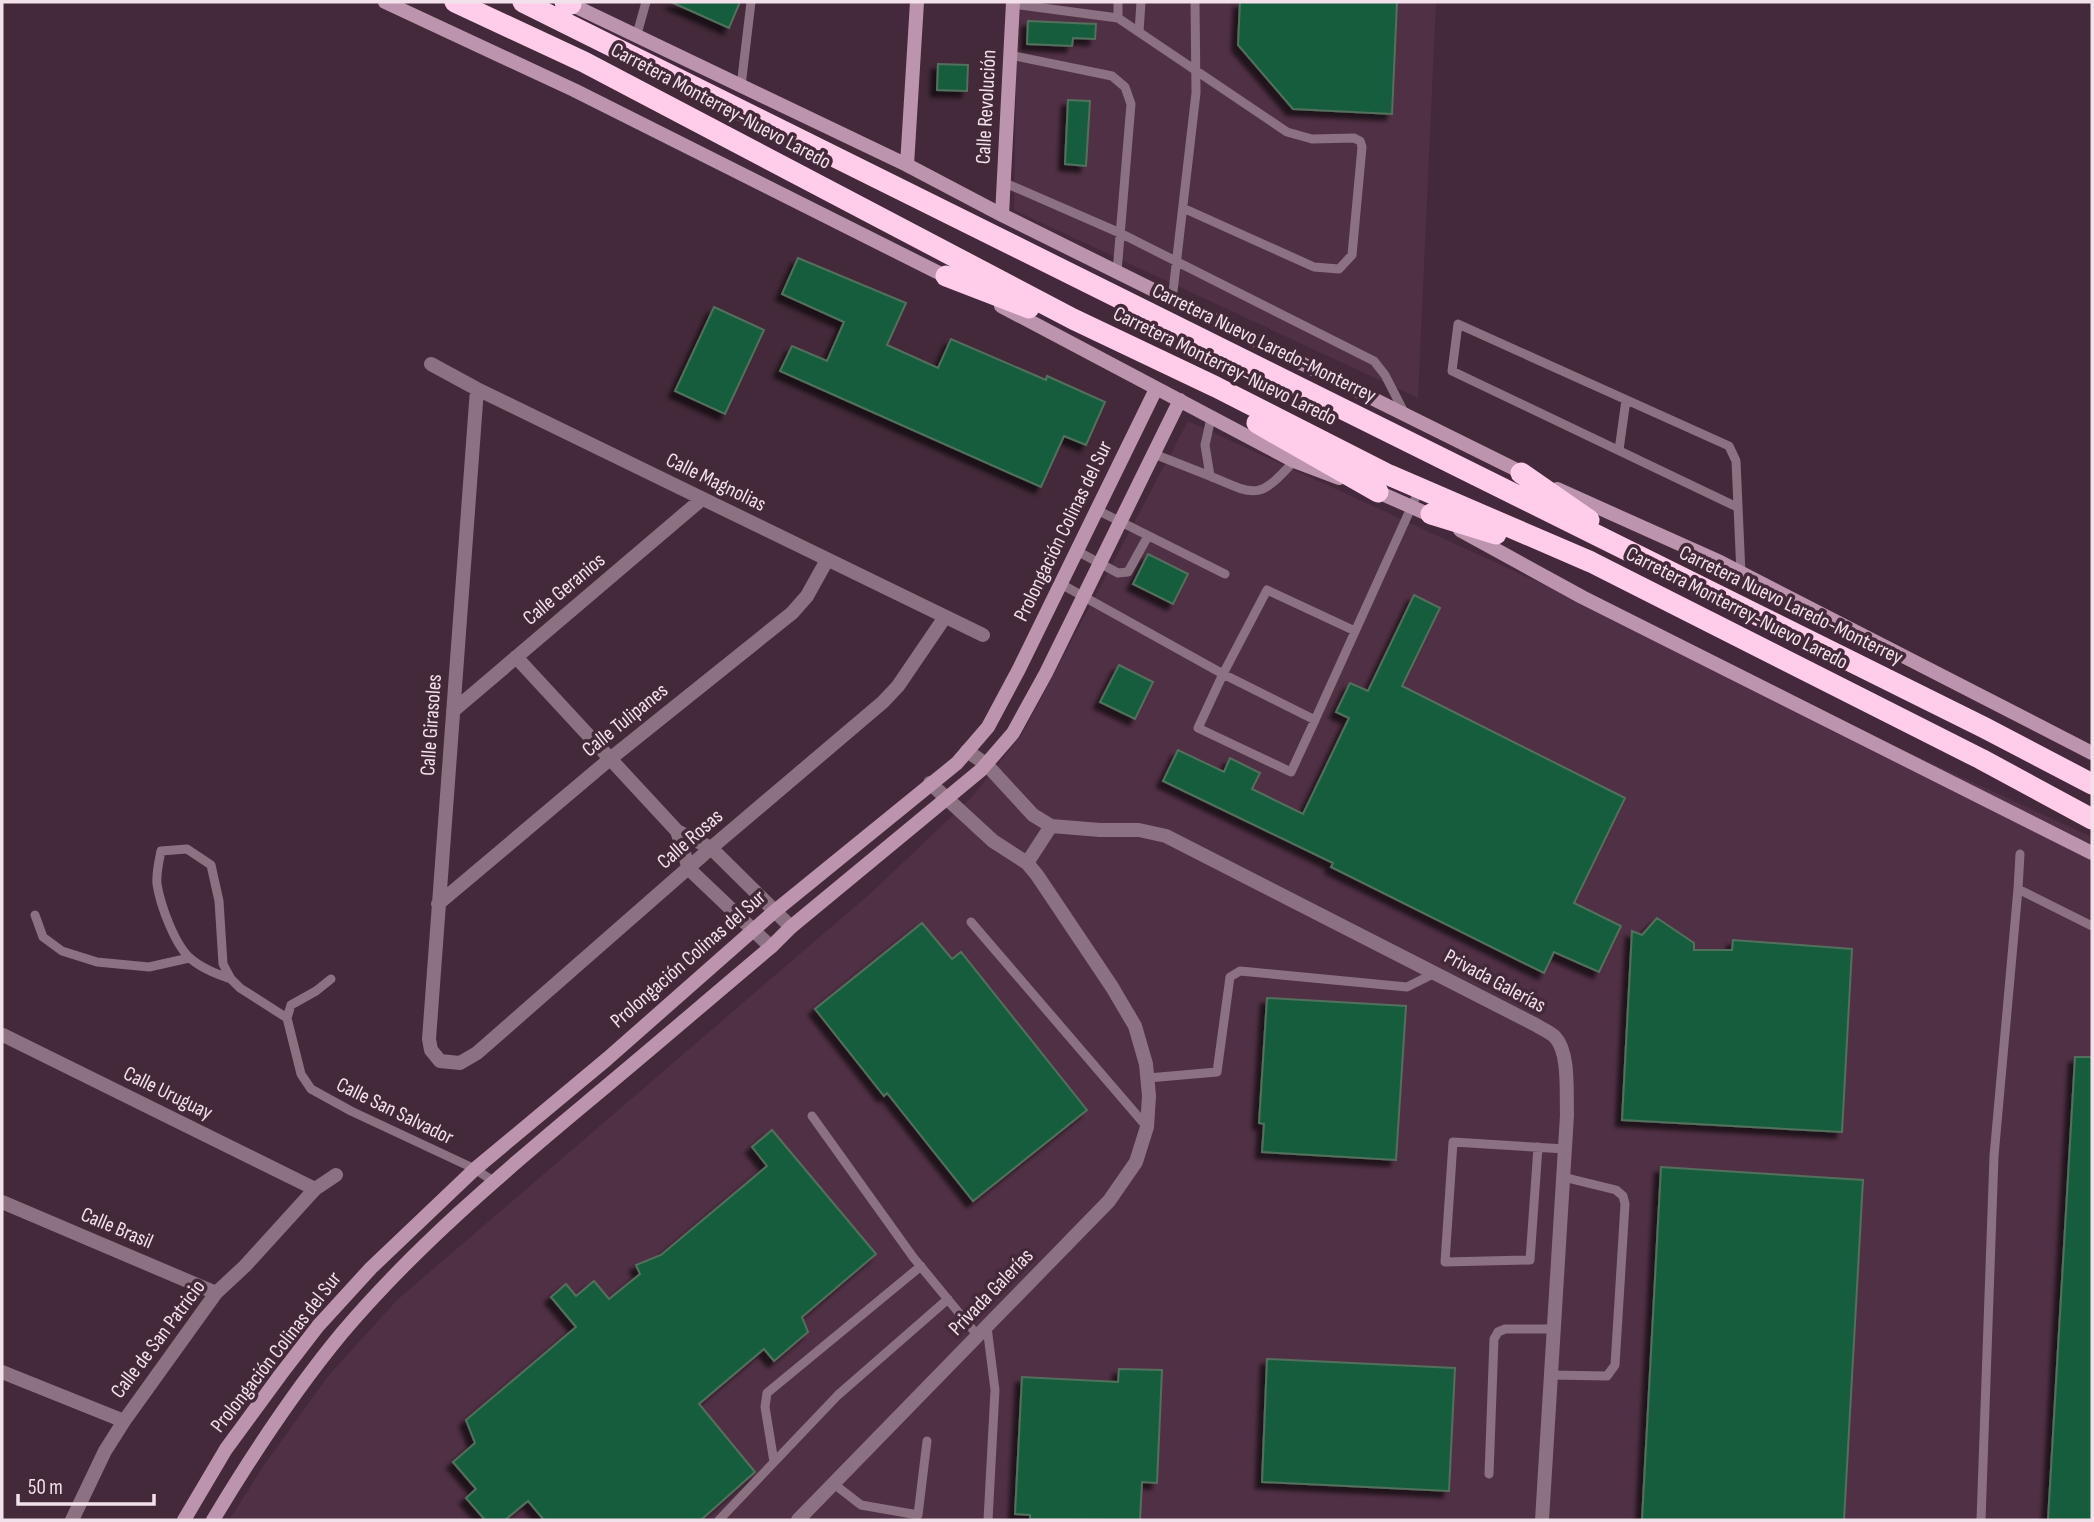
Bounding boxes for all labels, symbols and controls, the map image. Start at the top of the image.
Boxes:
street label: Carretera Monterrey-Nuevo Laredo [607,37,835,175]
street label: Calle Revolución [971,49,1001,165]
street label: Carretera Nuevo Laredo-Monterrey [1148,278,1380,408]
street label: Carretera Monterrey-Nuevo Laredo [1109,301,1341,431]
street label: Prolongación Colinas del Sur [1008,437,1118,625]
street label: Calle Magnolias [662,447,770,517]
street label: Carretera Nuevo Laredo-Monterrey [1675,540,1907,670]
street label: Carretera Monterrey-Nuevo Laredo [1622,541,1852,675]
street label: Calle Geranios [518,547,610,631]
street label: Calle Girasoles [415,673,447,777]
street label: Calle Tulipanes [577,678,673,762]
street label: Calle Rosas [652,804,728,874]
street label: Prolongación Colinas del Sur [605,885,771,1033]
street label: Privada Galerías [1440,944,1550,1018]
street label: Calle Uruguay [119,1061,217,1125]
street label: Calle San Salvador [332,1072,458,1150]
street label: Calle Brasil [77,1202,157,1254]
street label: Privada Galerías [943,1243,1039,1341]
street label: Prolongación Colinas del Sur [205,1266,347,1438]
street label: Calle de San Patricio [105,1275,211,1403]
scale bar [18,1462,154,1506]
text: 50 m [28,1475,63,1500]

